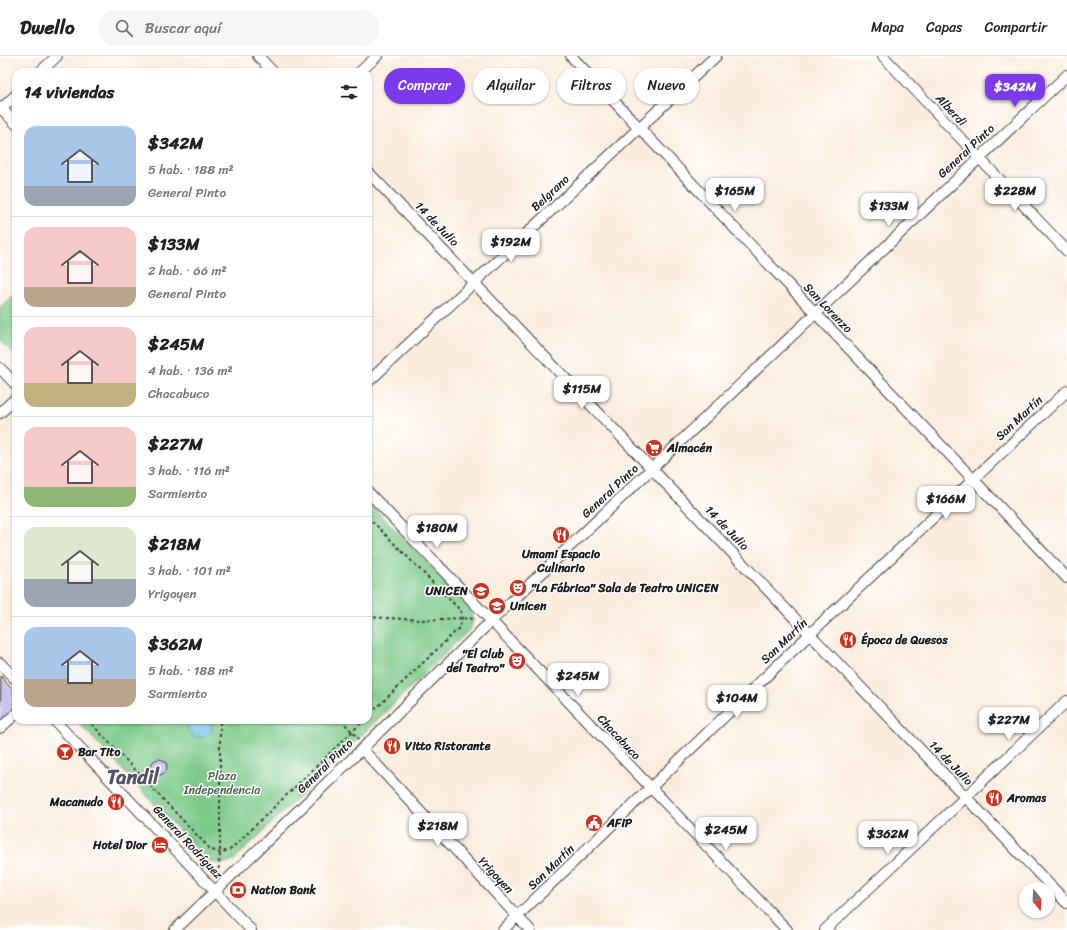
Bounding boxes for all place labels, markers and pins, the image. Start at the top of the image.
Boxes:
pin: $342M [987,74,1043,108]
pin: $165M [707,178,763,212]
pin: $228M [987,178,1043,212]
pin: $133M [861,193,917,227]
pin: $192M [483,229,539,263]
pin: $115M [554,376,610,410]
place label: Almacén [666,437,713,459]
supermarket icon: Almacén [644,438,664,458]
pin: $166M [918,486,974,520]
pin: $180M [409,515,465,549]
restaurant icon: Umami Espacio Culinario [551,525,571,545]
place label: Umami Espacio Culinario [522,543,601,579]
place label: "La Fábrica" Sala de Teatro UNICEN [531,577,719,599]
theatre icon: "La Fábrica" Sala de Teatro UNICEN [508,578,528,598]
place label: UNICEN [425,580,469,602]
school or university icon: UNICEN [471,581,491,601]
place label: Unicen [510,595,547,617]
school or university icon: Unicen [487,596,507,616]
place label: Época de Quesos [861,629,948,651]
restaurant icon: Época de Quesos [838,630,858,650]
place label: "El Club del Teatro" [446,643,505,679]
theatre icon: "El Club del Teatro" [507,651,527,671]
pin: $245M [550,663,606,697]
pin: $104M [709,685,765,719]
pin: $227M [981,707,1037,741]
place label: Vitto Ristorante [405,735,491,757]
restaurant icon: Vitto Ristorante [382,736,402,756]
place label: Bar Tito [78,741,121,763]
bar icon: Bar Tito [55,742,75,762]
place label: Aromas [1006,787,1047,809]
restaurant icon: Aromas [984,788,1004,808]
place label: Macanudo [49,791,104,813]
restaurant icon: Macanudo [106,792,126,812]
place label: AFIP [606,812,633,834]
pin: $218M [410,813,466,847]
public building icon: AFIP [584,813,604,833]
pin: $245M [698,817,754,851]
pin: $362M [860,821,916,855]
place label: Hotel Dior [92,834,148,856]
hotel icon: Hotel Dior [150,835,170,855]
place label: Nation Bank [250,879,317,901]
bank icon: Nation Bank [228,880,248,900]

